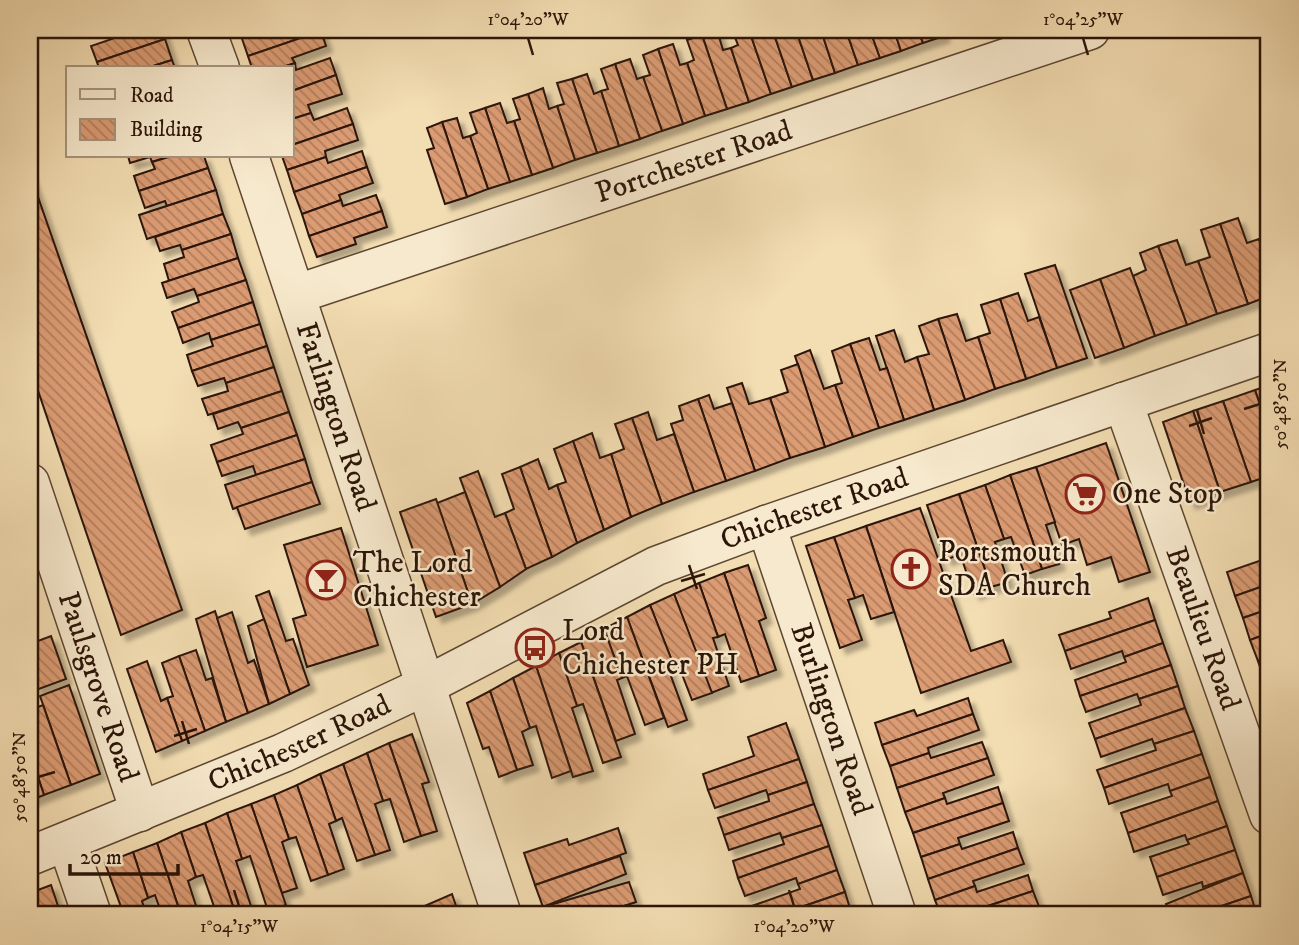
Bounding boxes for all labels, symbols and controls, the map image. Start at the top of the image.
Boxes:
text: 1°04'20"W [488,9,569,31]
text: 1°04'25"W [1043,9,1124,31]
legend [66,66,294,158]
text: Road [130,83,174,109]
street label: Portchester Road [591,112,797,212]
text: Building [130,117,203,143]
street label: Farlington Road [287,318,385,516]
text: 50°48'50"N [1270,358,1292,449]
street label: Chichester Road [716,459,913,559]
supermarket icon: One Stop [1064,473,1106,515]
place label: One Stop [1112,476,1223,513]
place label: Portsmouth SDA Church [938,534,1091,605]
street label: Beaulieu Road [1157,542,1249,715]
place label: The Lord Chichester [353,545,481,616]
church icon: Portsmouth SDA Church [890,548,932,590]
bar icon: The Lord Chichester [305,559,347,601]
street label: Paulsgrove Road [49,587,147,787]
place label: Lord Chichester PH [562,613,739,684]
street label: Burlington Road [782,619,881,820]
bus stop icon: Lord Chichester PH [514,627,556,669]
street label: Chichester Road [203,686,397,800]
text: 50°48'50"N [9,731,31,822]
scale bar [70,833,178,877]
text: 20 m [80,845,122,871]
text: 1°04'15"W [200,916,278,938]
text: 1°04'20"W [754,916,835,938]

